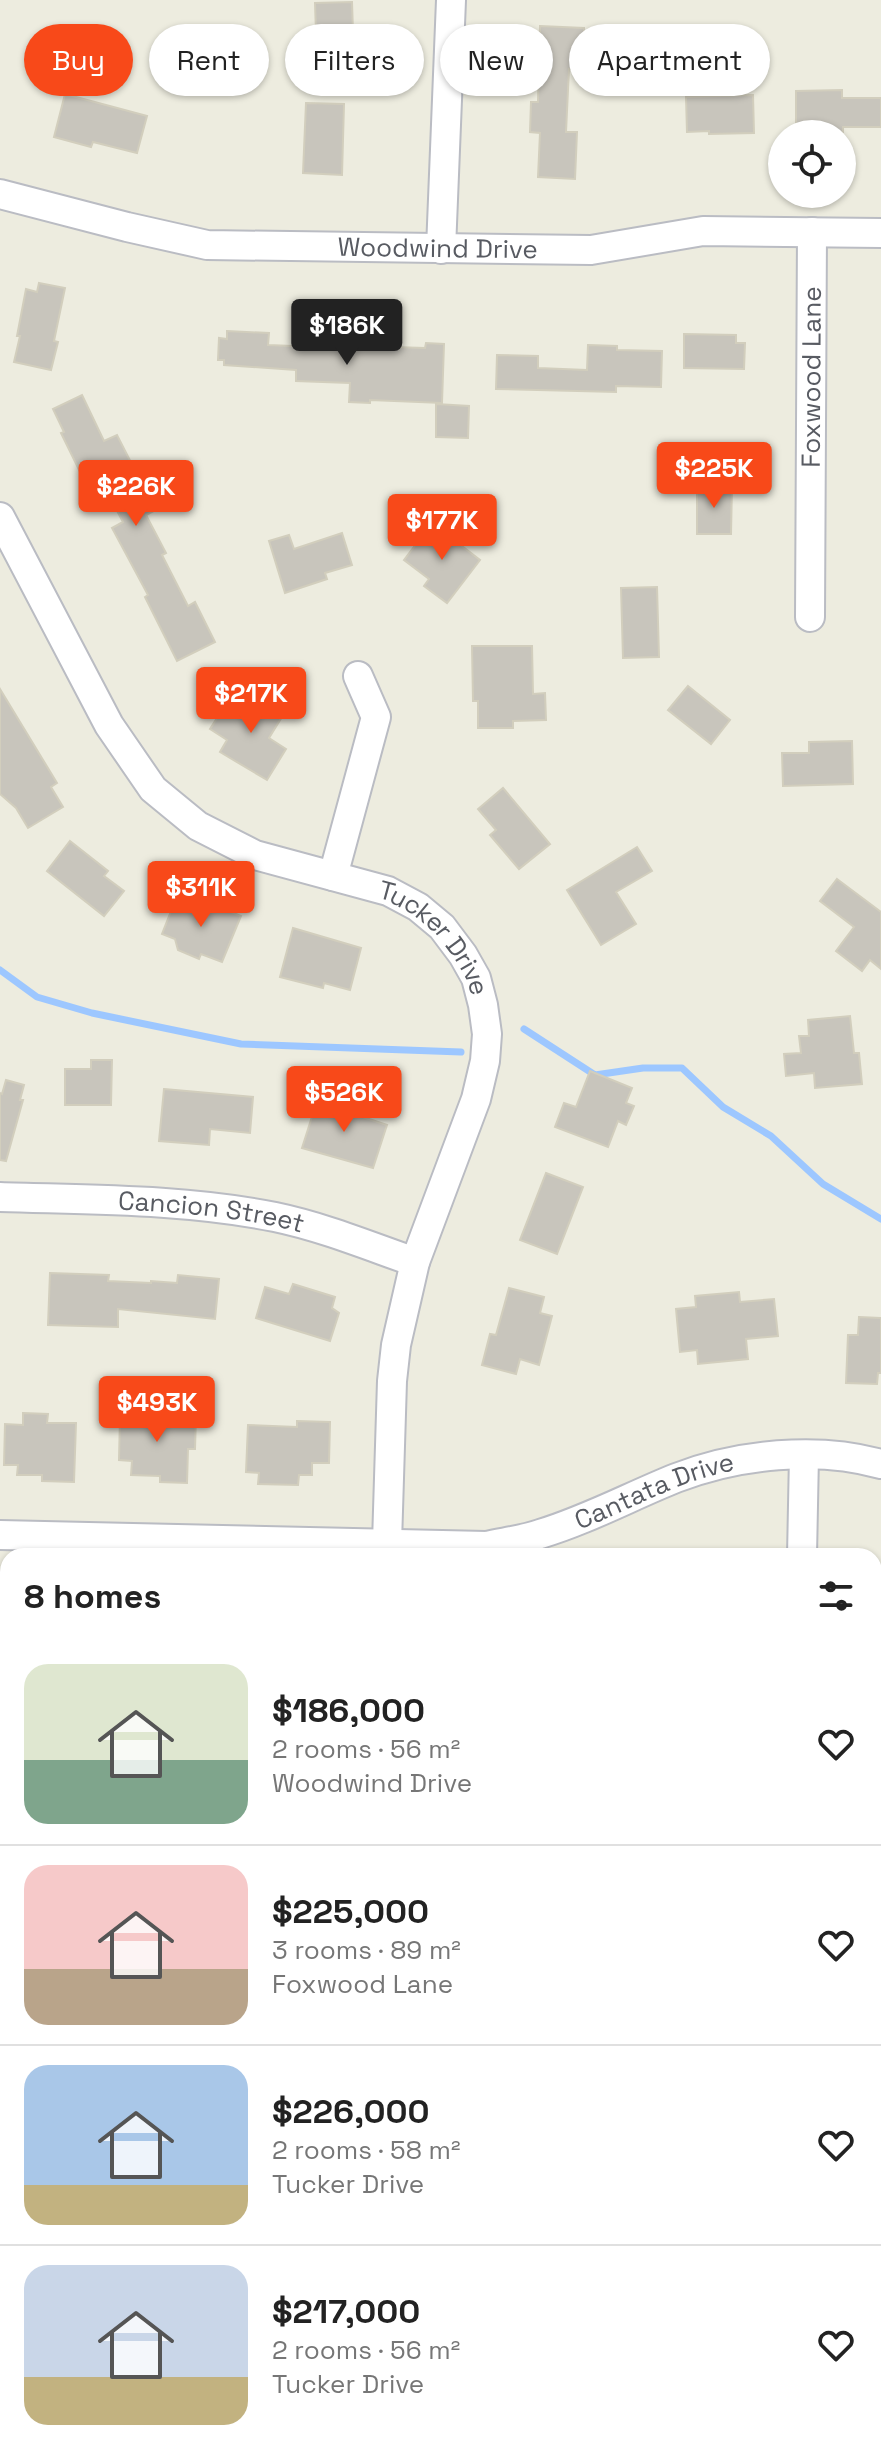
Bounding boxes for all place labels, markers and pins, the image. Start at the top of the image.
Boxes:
pin: $186K [291,299,403,367]
pin: $225K [658,442,770,510]
pin: $226K [80,460,192,528]
pin: $177K [386,494,498,562]
pin: $217K [195,667,307,735]
pin: $311K [145,861,257,929]
pin: $526K [288,1066,400,1134]
pin: $493K [101,1376,213,1444]

